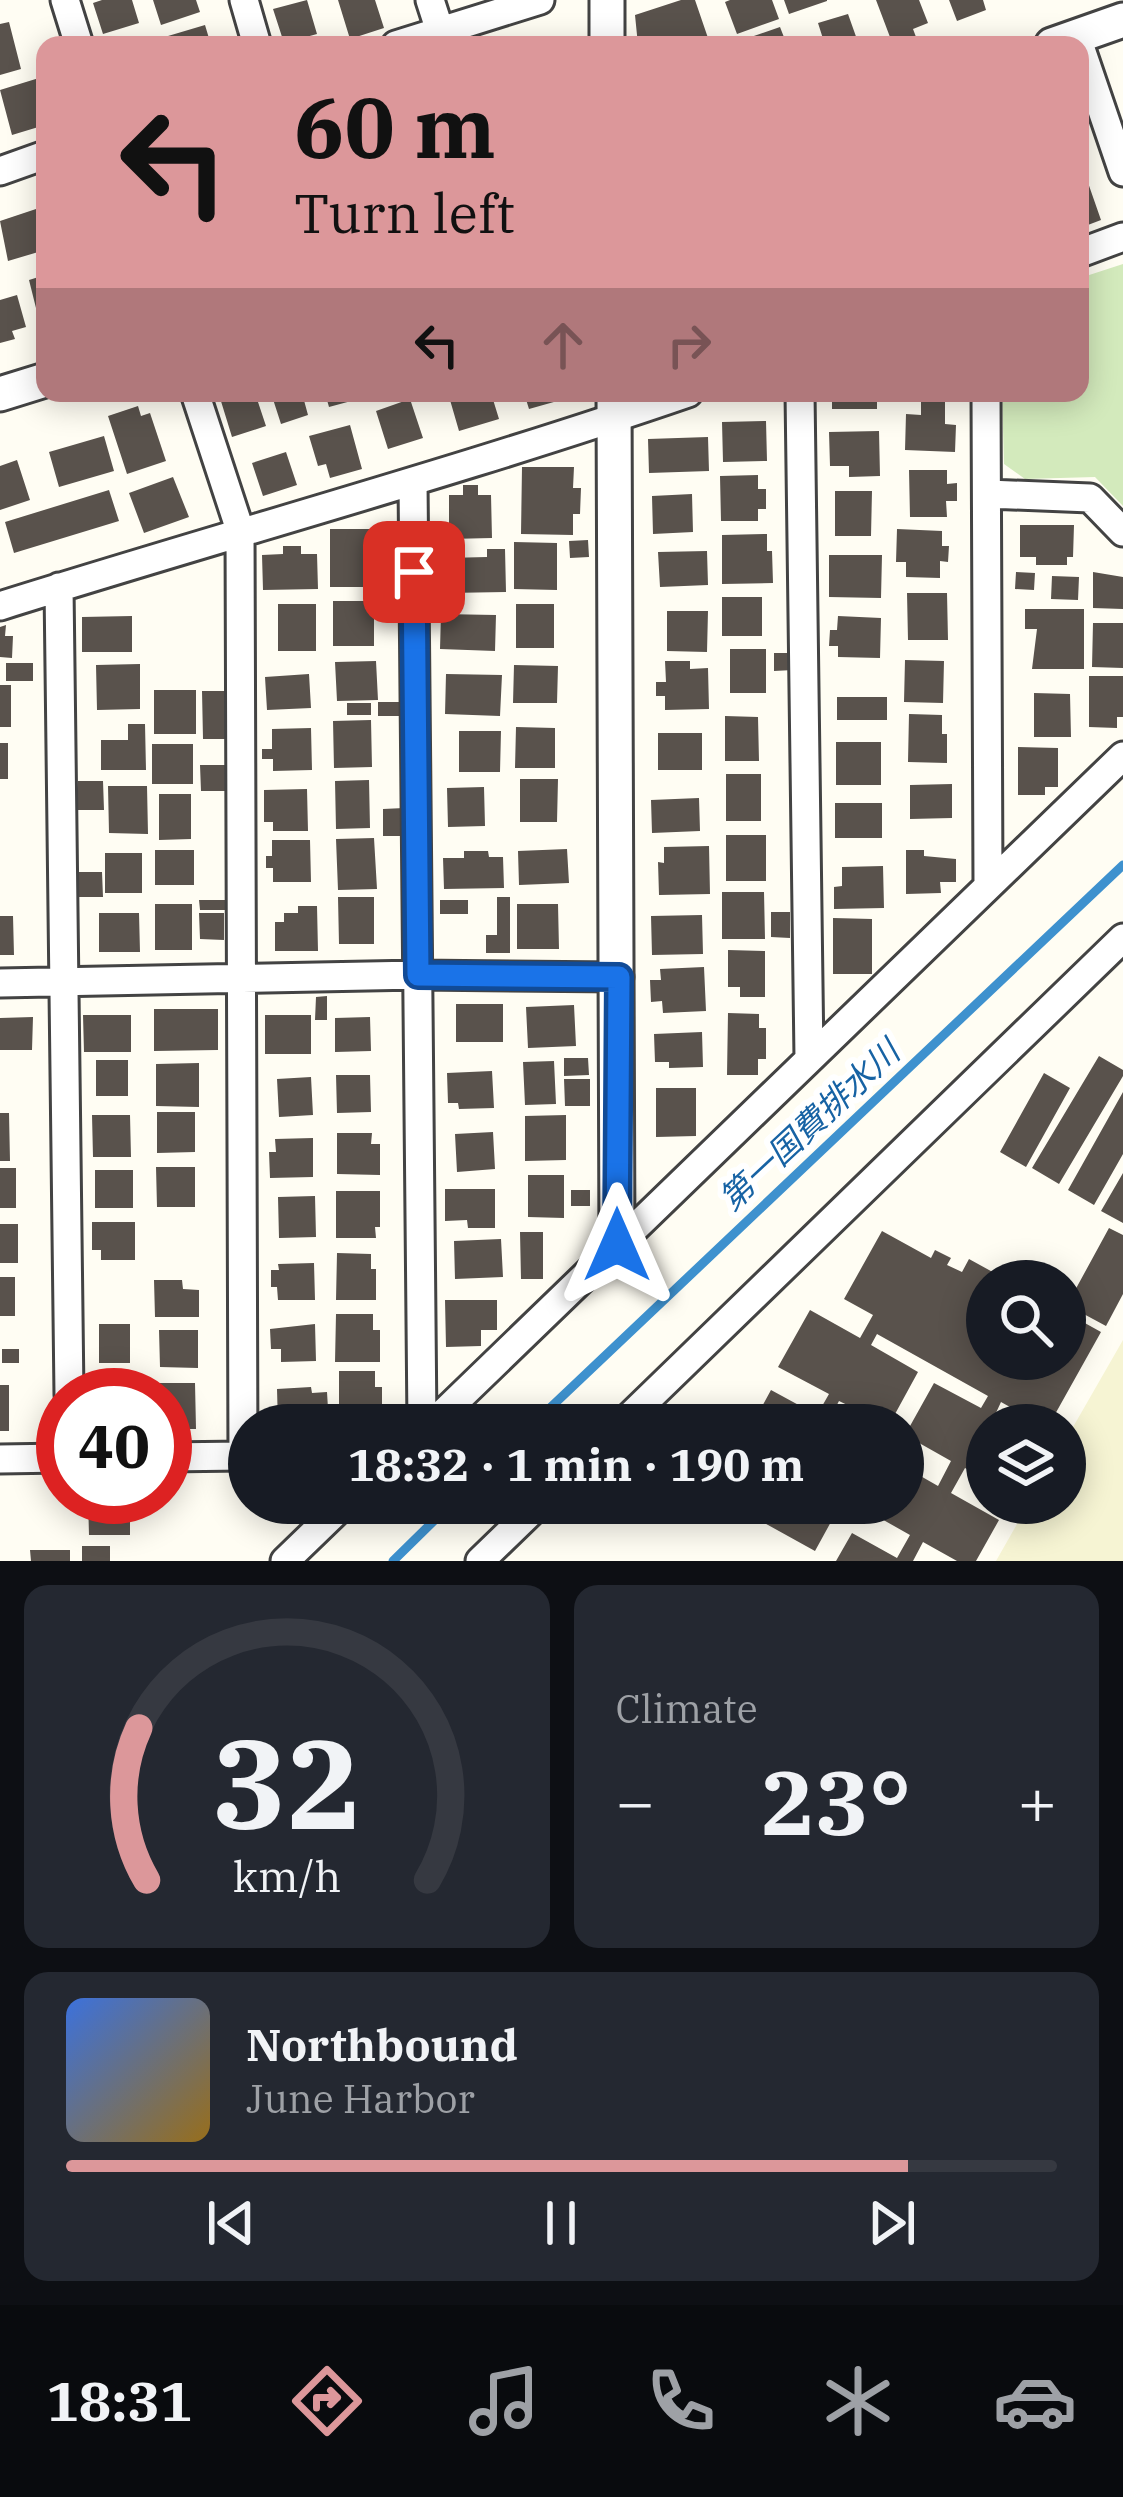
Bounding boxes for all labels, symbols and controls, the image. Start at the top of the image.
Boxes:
text: 60 m [294,72,496,181]
icon: left [96,84,252,240]
text: Turn left [294,178,515,248]
icon: left [404,312,470,378]
icon: ahead [530,312,596,378]
icon: right [656,312,722,378]
pin [363,521,465,623]
icon: arrive [381,539,447,605]
water label: 第一国費排水川 [710,1028,910,1219]
position arrow [554,1182,680,1308]
map controls [966,1260,1086,1524]
button: search [966,1260,1086,1380]
speed limit sign: 40 [36,1368,192,1524]
button: layers [966,1404,1086,1524]
text: 18:32 · 1 min · 190 m [348,1435,804,1493]
text: Climate [616,1683,758,1734]
text: 32 [212,1701,362,1863]
text: 23° [761,1743,911,1860]
text: − [616,1758,655,1844]
text: + [1017,1758,1057,1844]
text: km/h [233,1847,341,1903]
text: Northbound [246,2015,518,2073]
text: June Harbor [246,2073,475,2124]
icon: previous [198,2190,264,2256]
icon: pause [528,2190,594,2256]
icon: next [859,2190,925,2256]
icon: directions [285,2359,369,2443]
icon: music [462,2359,546,2443]
icon: phone [639,2359,723,2443]
icon: climate [816,2359,900,2443]
icon: car [993,2359,1077,2443]
text: 18:31 [46,2366,192,2436]

